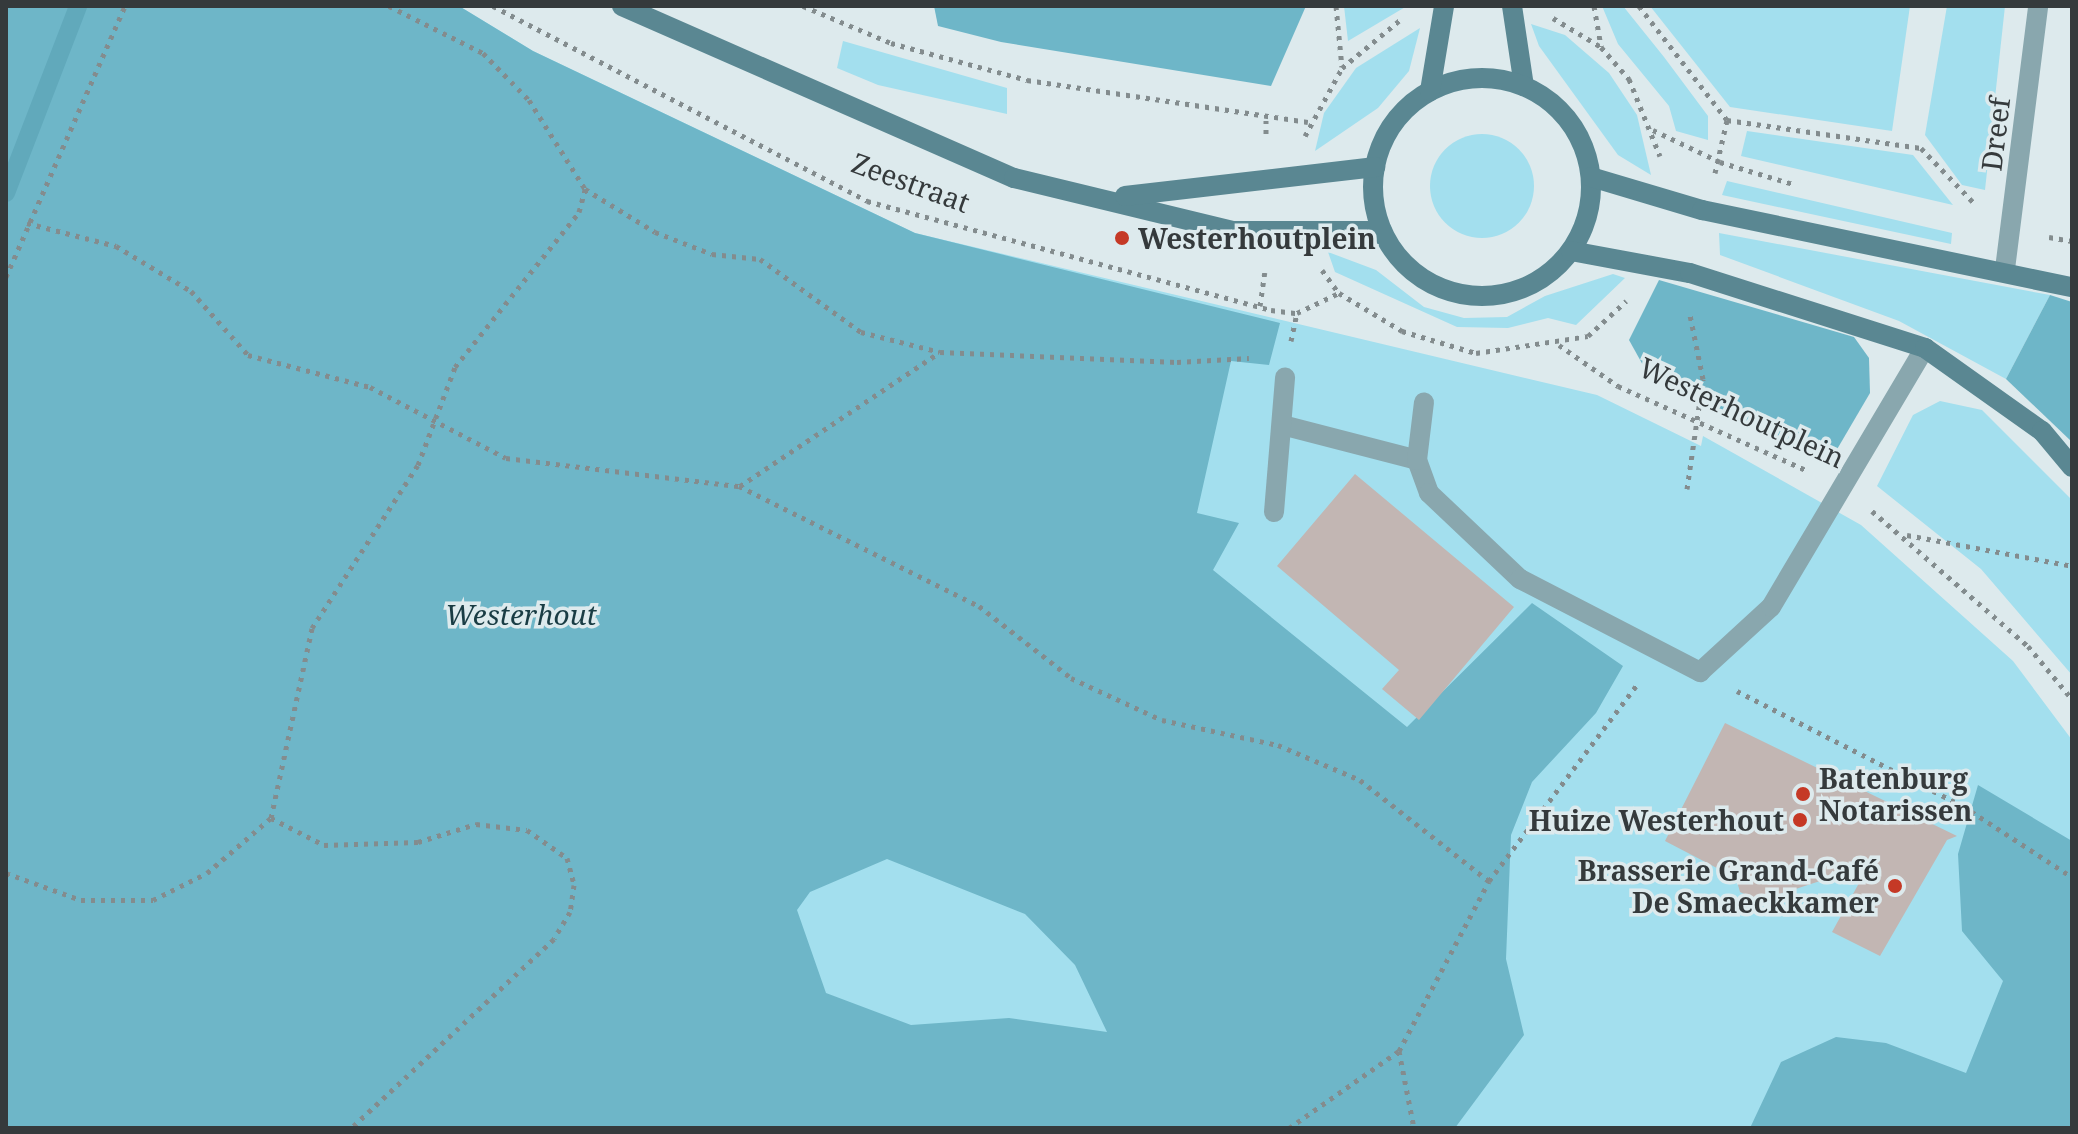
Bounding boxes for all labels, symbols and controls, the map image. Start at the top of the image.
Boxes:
street label: Dreef [1974,95,2016,173]
street label: Zeestraat [847,145,975,219]
place label: Westerhoutplein [1138,221,1376,255]
marker: Westerhoutplein [1113,229,1131,247]
street label: Westerhoutplein [1634,350,1850,474]
park label: Westerhout [445,597,597,631]
place label: Batenburg Notarissen [1819,761,1973,827]
marker: Batenburg Notarissen [1794,785,1812,803]
place label: Huize Westerhout [1529,803,1784,837]
marker: Huize Westerhout [1791,811,1809,829]
place label: Brasserie Grand-Café De Smaeckkamer [1578,853,1879,919]
marker: Brasserie Grand-Café De Smaeckkamer [1886,877,1904,895]

